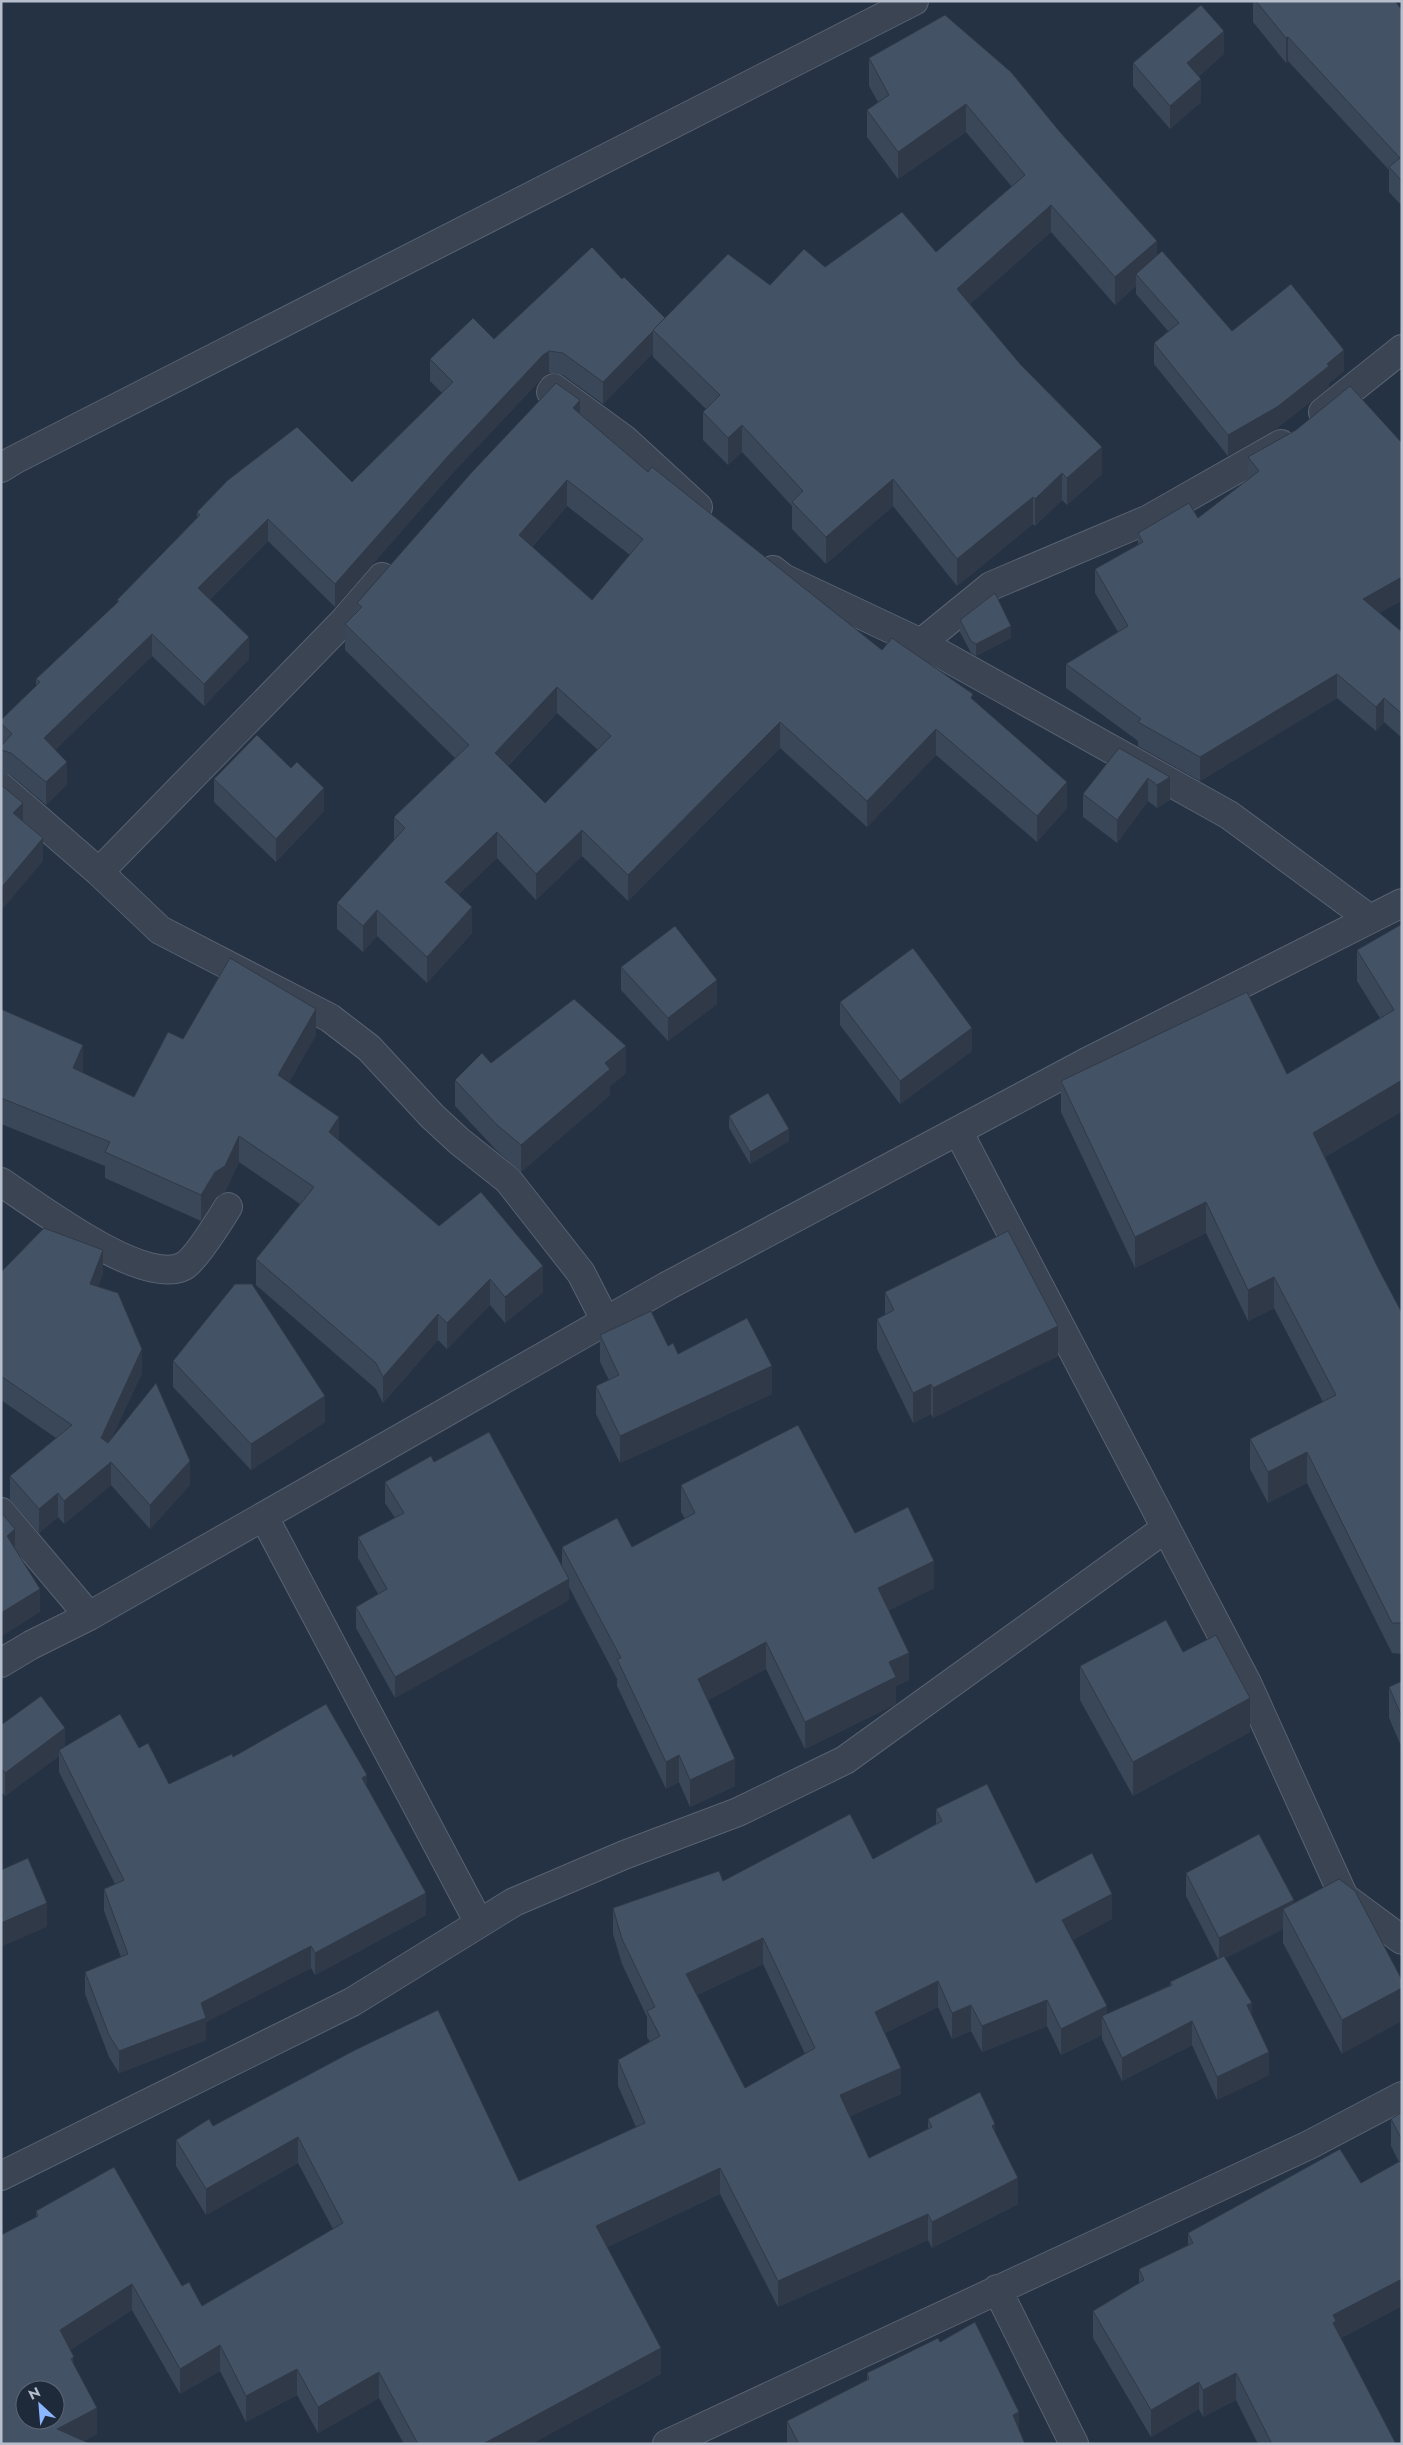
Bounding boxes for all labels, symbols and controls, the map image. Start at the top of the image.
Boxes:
north arrow [15,2380,65,2430]
text: N [25,2382,44,2405]

